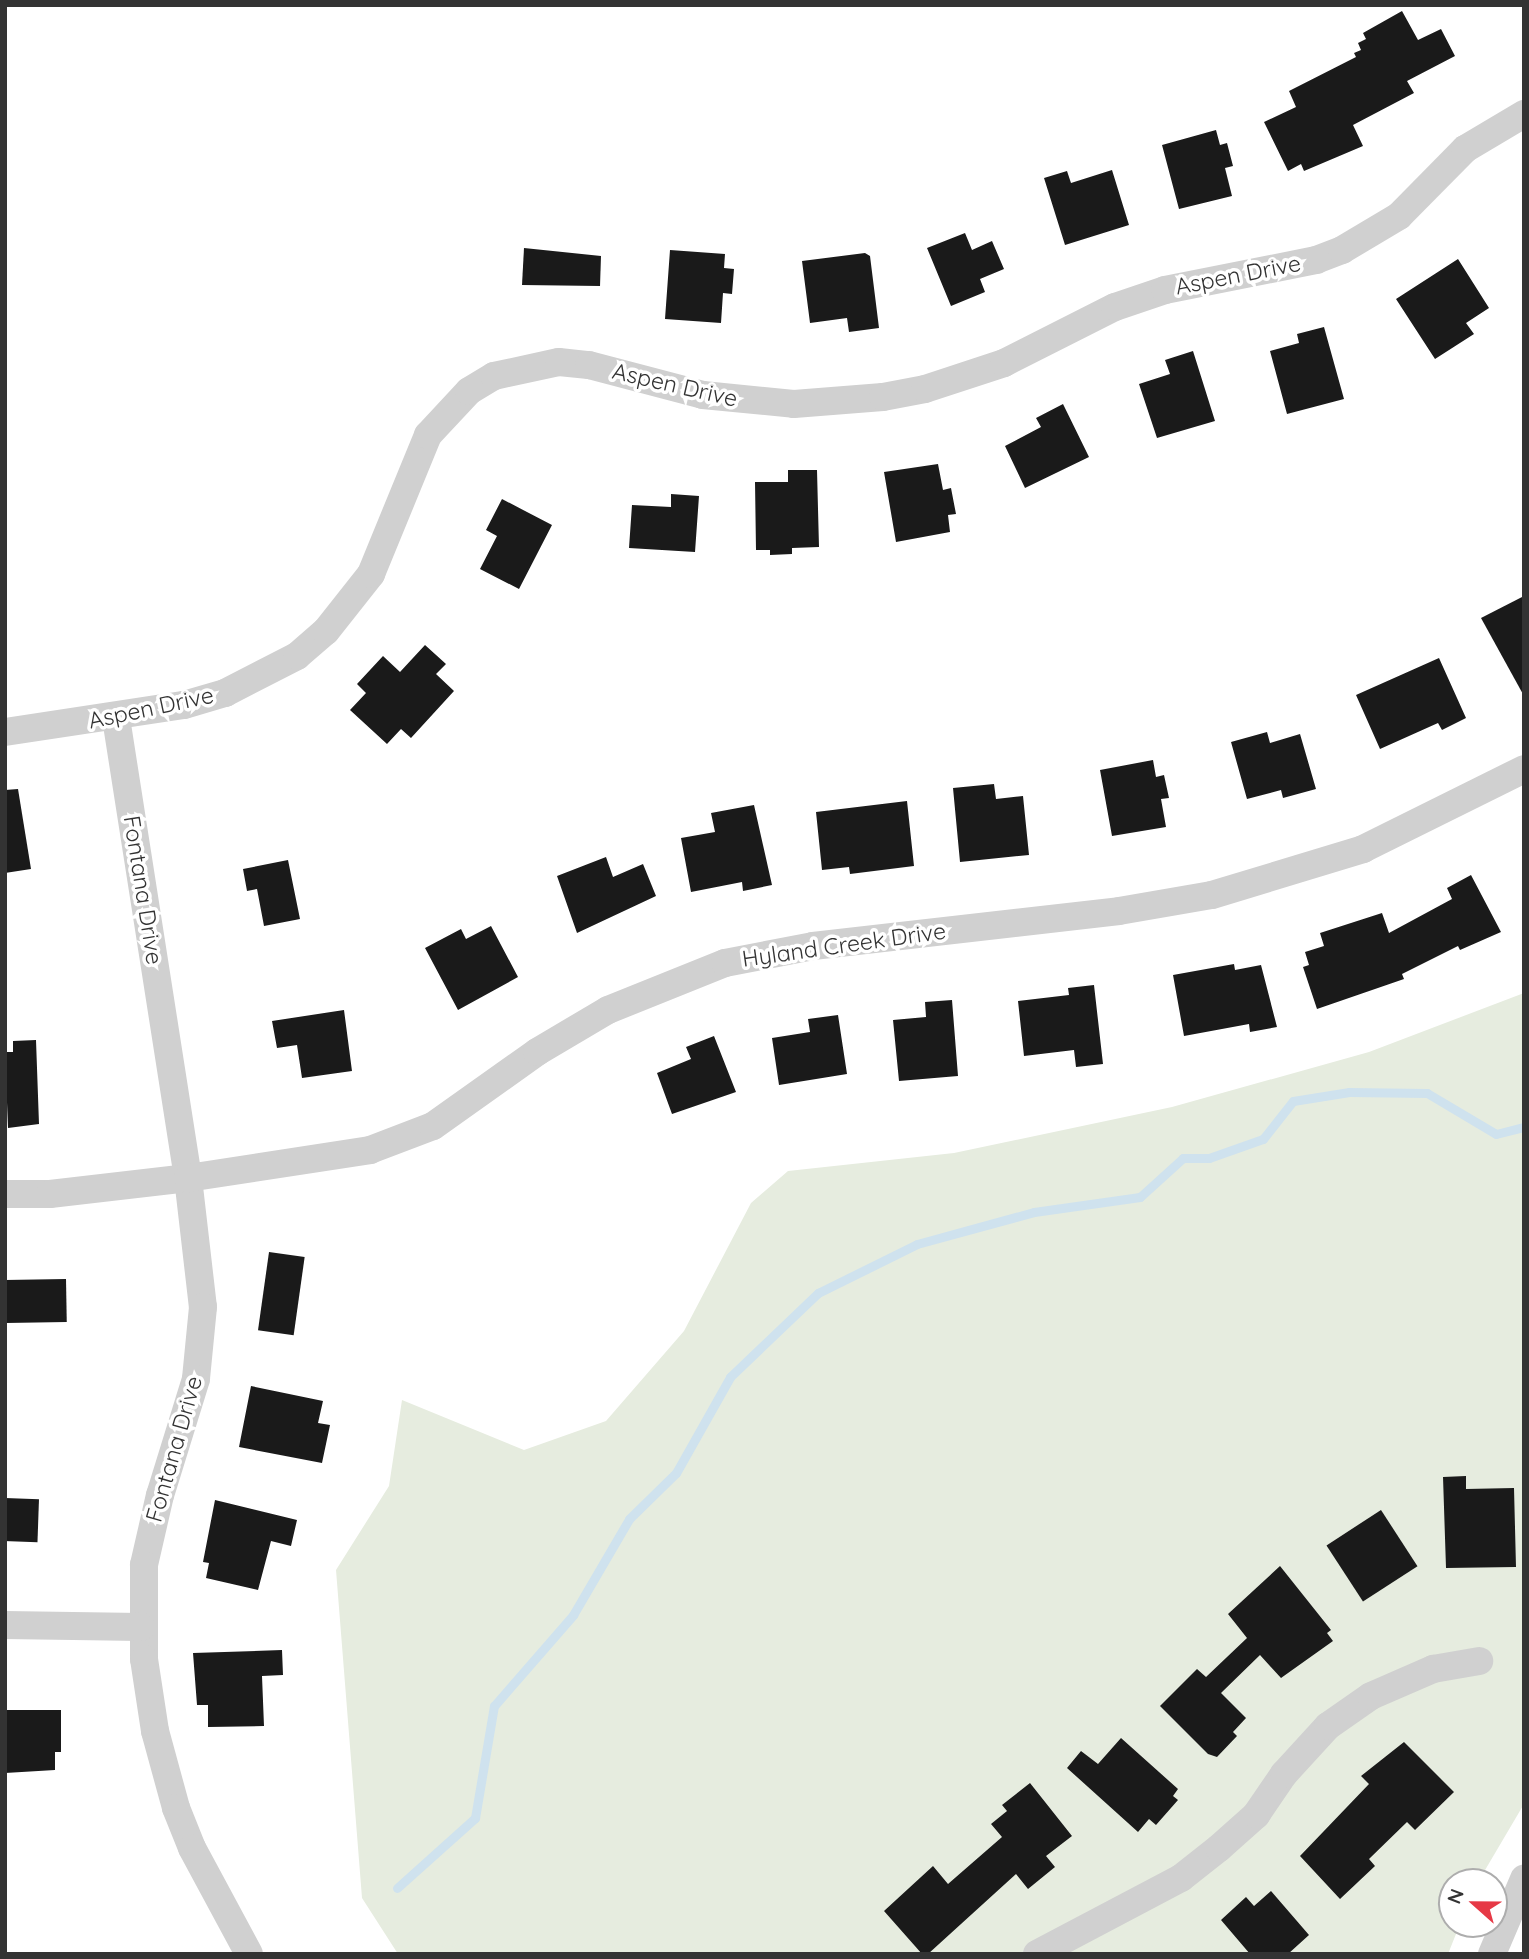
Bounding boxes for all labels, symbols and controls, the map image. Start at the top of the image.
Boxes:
street label: Aspen Drive [1173,249,1303,301]
street label: Aspen Drive [610,357,740,413]
street label: Aspen Drive [86,681,216,735]
street label: Fontana Drive [118,814,168,966]
street label: Hyland Creek Drive [740,917,948,973]
street label: Fontana Drive [140,1373,208,1525]
north arrow [1438,1868,1508,1938]
text: N [1442,1885,1469,1907]

